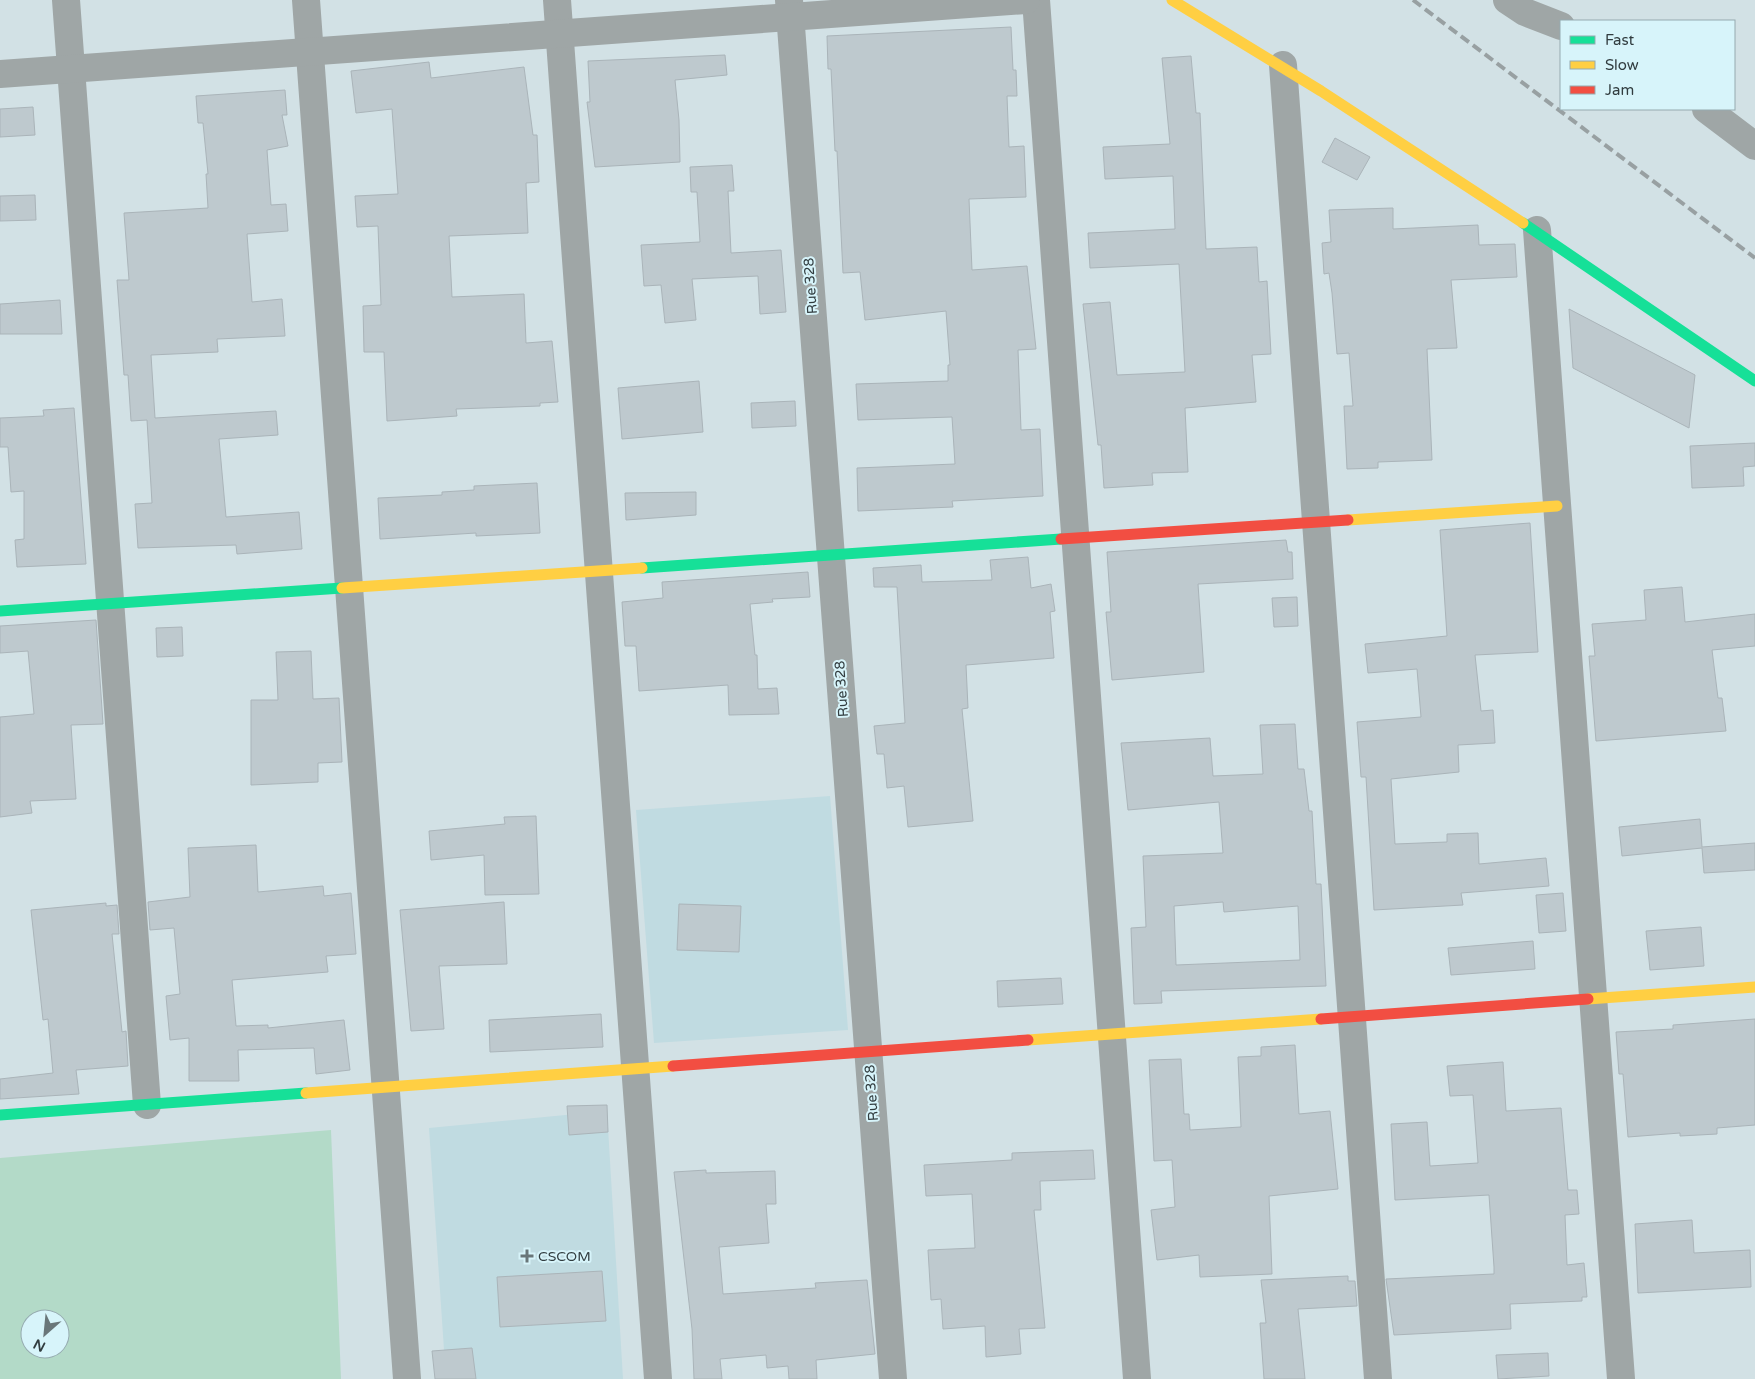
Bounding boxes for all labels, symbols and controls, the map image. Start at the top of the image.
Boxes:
legend [1560,20,1735,110]
text: Fast [1605,31,1635,49]
text: Slow [1605,56,1639,74]
text: Jam [1605,81,1634,99]
street label: Rue 328 [800,257,821,315]
street label: Rue 328 [831,660,852,718]
street label: Rue 328 [861,1064,882,1122]
place label: CSCOM [538,1248,591,1265]
marker: CSCOM [520,1249,534,1263]
north arrow [20,1309,70,1359]
text: N [30,1335,48,1355]

